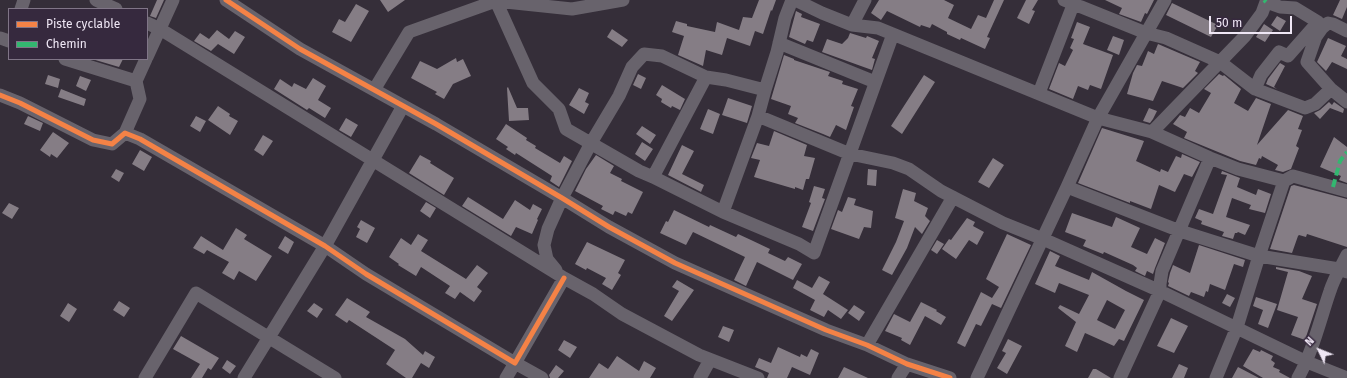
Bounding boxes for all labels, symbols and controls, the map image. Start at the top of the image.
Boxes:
legend [8,8,148,60]
scale bar [1211,8,1294,34]
text: 50 m [1216,16,1242,30]
text: Piste cyclable [46,17,120,31]
text: Chemin [46,37,87,51]
north arrow [1299,330,1339,370]
text: N [1303,334,1317,349]

